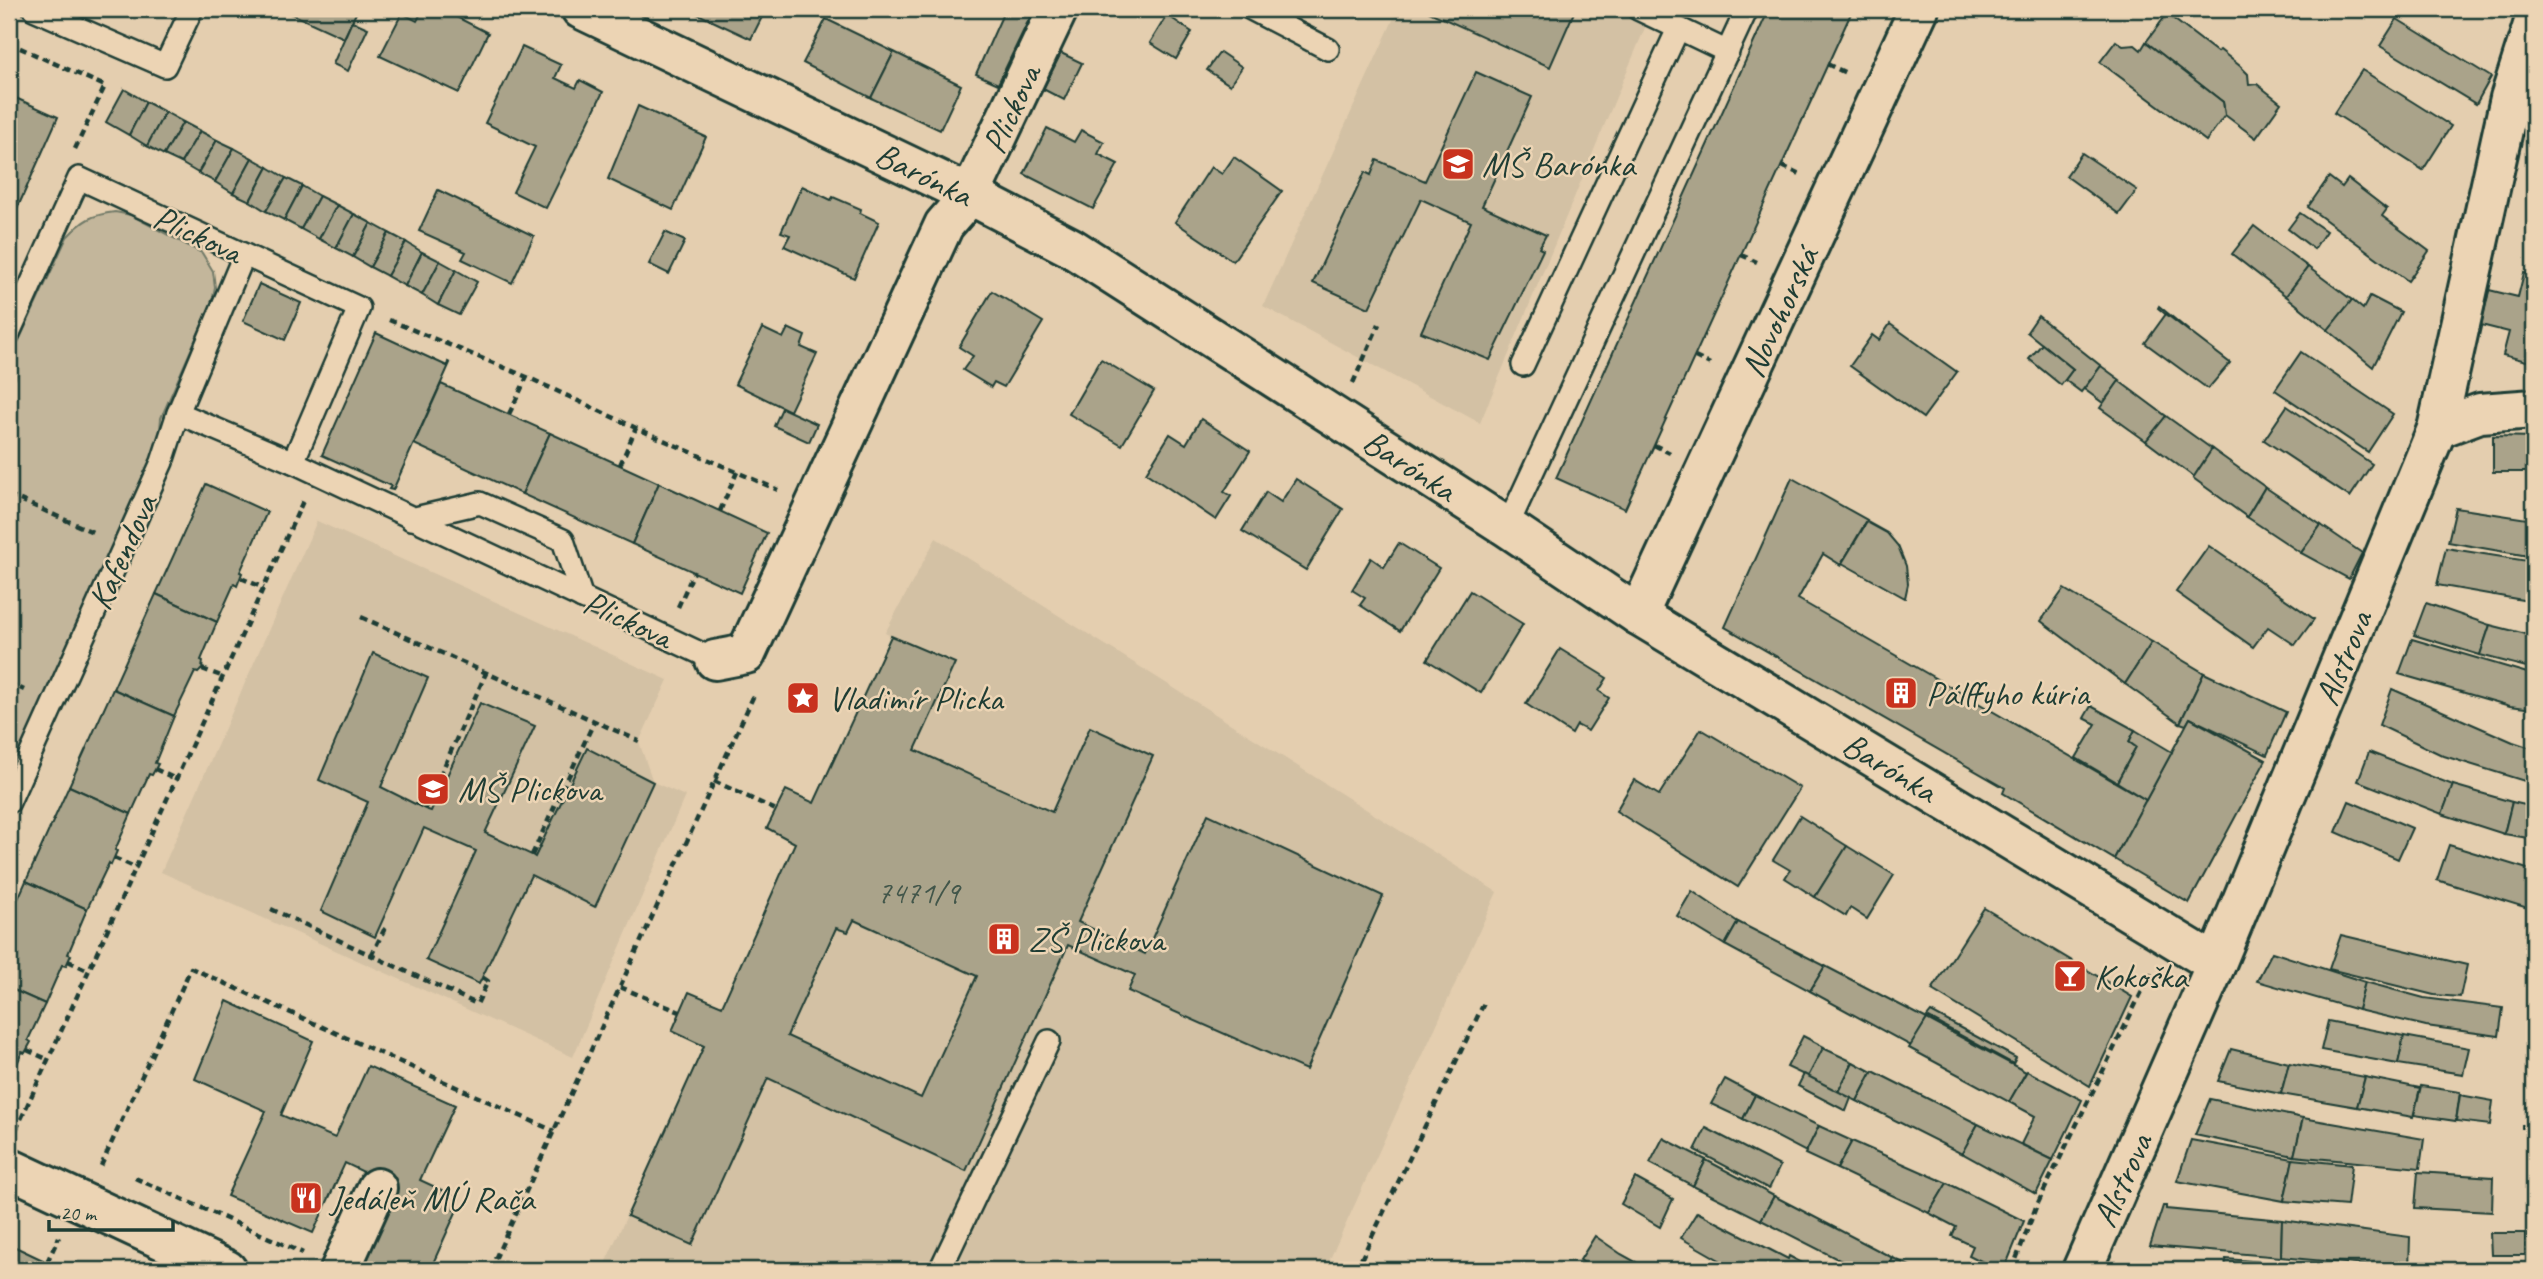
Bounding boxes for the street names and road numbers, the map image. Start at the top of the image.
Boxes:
street label: Plickova [972,55,1052,161]
street label: Barónka [868,132,982,218]
street label: Plickova [146,195,252,275]
street label: Novohorská [1730,237,1831,384]
street label: Barónka [1355,419,1467,514]
street label: Kafendova [77,485,169,617]
street label: Plickova [576,580,682,660]
street label: Alstrova [2304,603,2383,712]
street label: Barónka [1834,722,1947,814]
street label: Alstrova [2082,1125,2164,1234]

